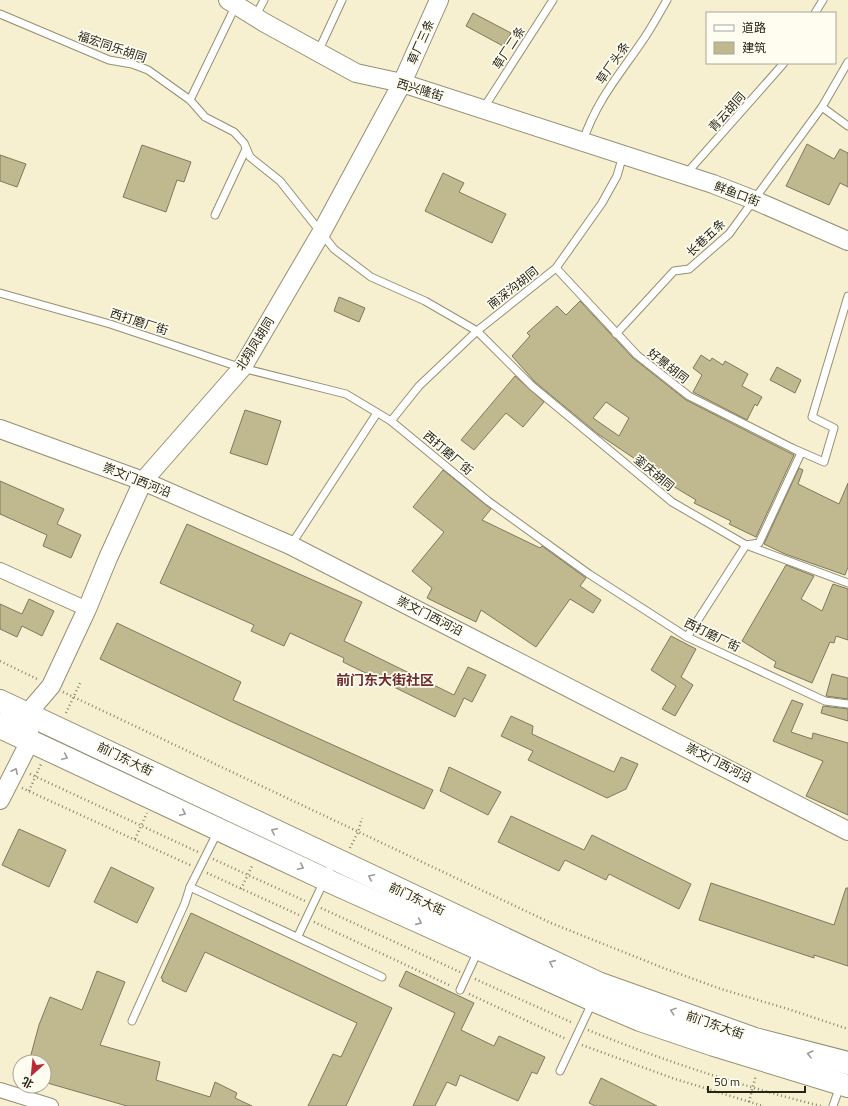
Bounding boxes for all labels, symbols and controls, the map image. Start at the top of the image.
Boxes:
legend [706,12,836,64]
street label: 草厂三条 [402,16,439,68]
text: 道路 [742,18,766,37]
street label: 草厂二条 [488,22,530,73]
street label: 福宏同乐胡同 [75,26,149,67]
street label: 草厂头条 [591,38,634,88]
text: 建筑 [742,38,766,57]
street label: 西兴隆街 [394,73,446,106]
street label: 青云胡同 [704,87,750,136]
street label: 鲜鱼口街 [711,176,763,211]
street label: 长巷五条 [682,214,730,261]
street label: 南深沟胡同 [483,262,542,314]
street label: 西打磨厂街 [108,303,171,340]
street label: 北翔凤胡同 [231,313,279,374]
street label: 好景胡同 [644,343,693,388]
street label: 西打磨厂街 [419,426,477,479]
street label: 銮庆胡同 [630,450,679,495]
street label: 崇文门西河沿 [100,457,174,502]
street label: 崇文门西河沿 [394,591,467,640]
street label: 西打磨厂街 [681,613,743,656]
district label: 前门东大街社区 [336,669,434,690]
street label: 前门东大街 [94,737,156,780]
street label: 崇文门西河沿 [683,738,756,787]
one-way arrow [61,752,69,760]
one-way arrow [10,768,18,775]
one-way arrow [179,808,186,816]
one-way arrow [270,828,278,836]
one-way arrow [297,862,304,870]
one-way arrow [368,874,376,882]
street label: 前门东大街 [386,877,448,920]
one-way arrow [415,917,422,925]
one-way arrow [549,960,557,968]
street label: 前门东大街 [684,1006,747,1043]
one-way arrow [670,1007,677,1015]
one-way arrow [807,1050,813,1058]
north arrow [12,1054,52,1094]
scale bar [708,1068,805,1094]
text: 50 m [714,1072,740,1091]
text: 北 [19,1073,36,1093]

